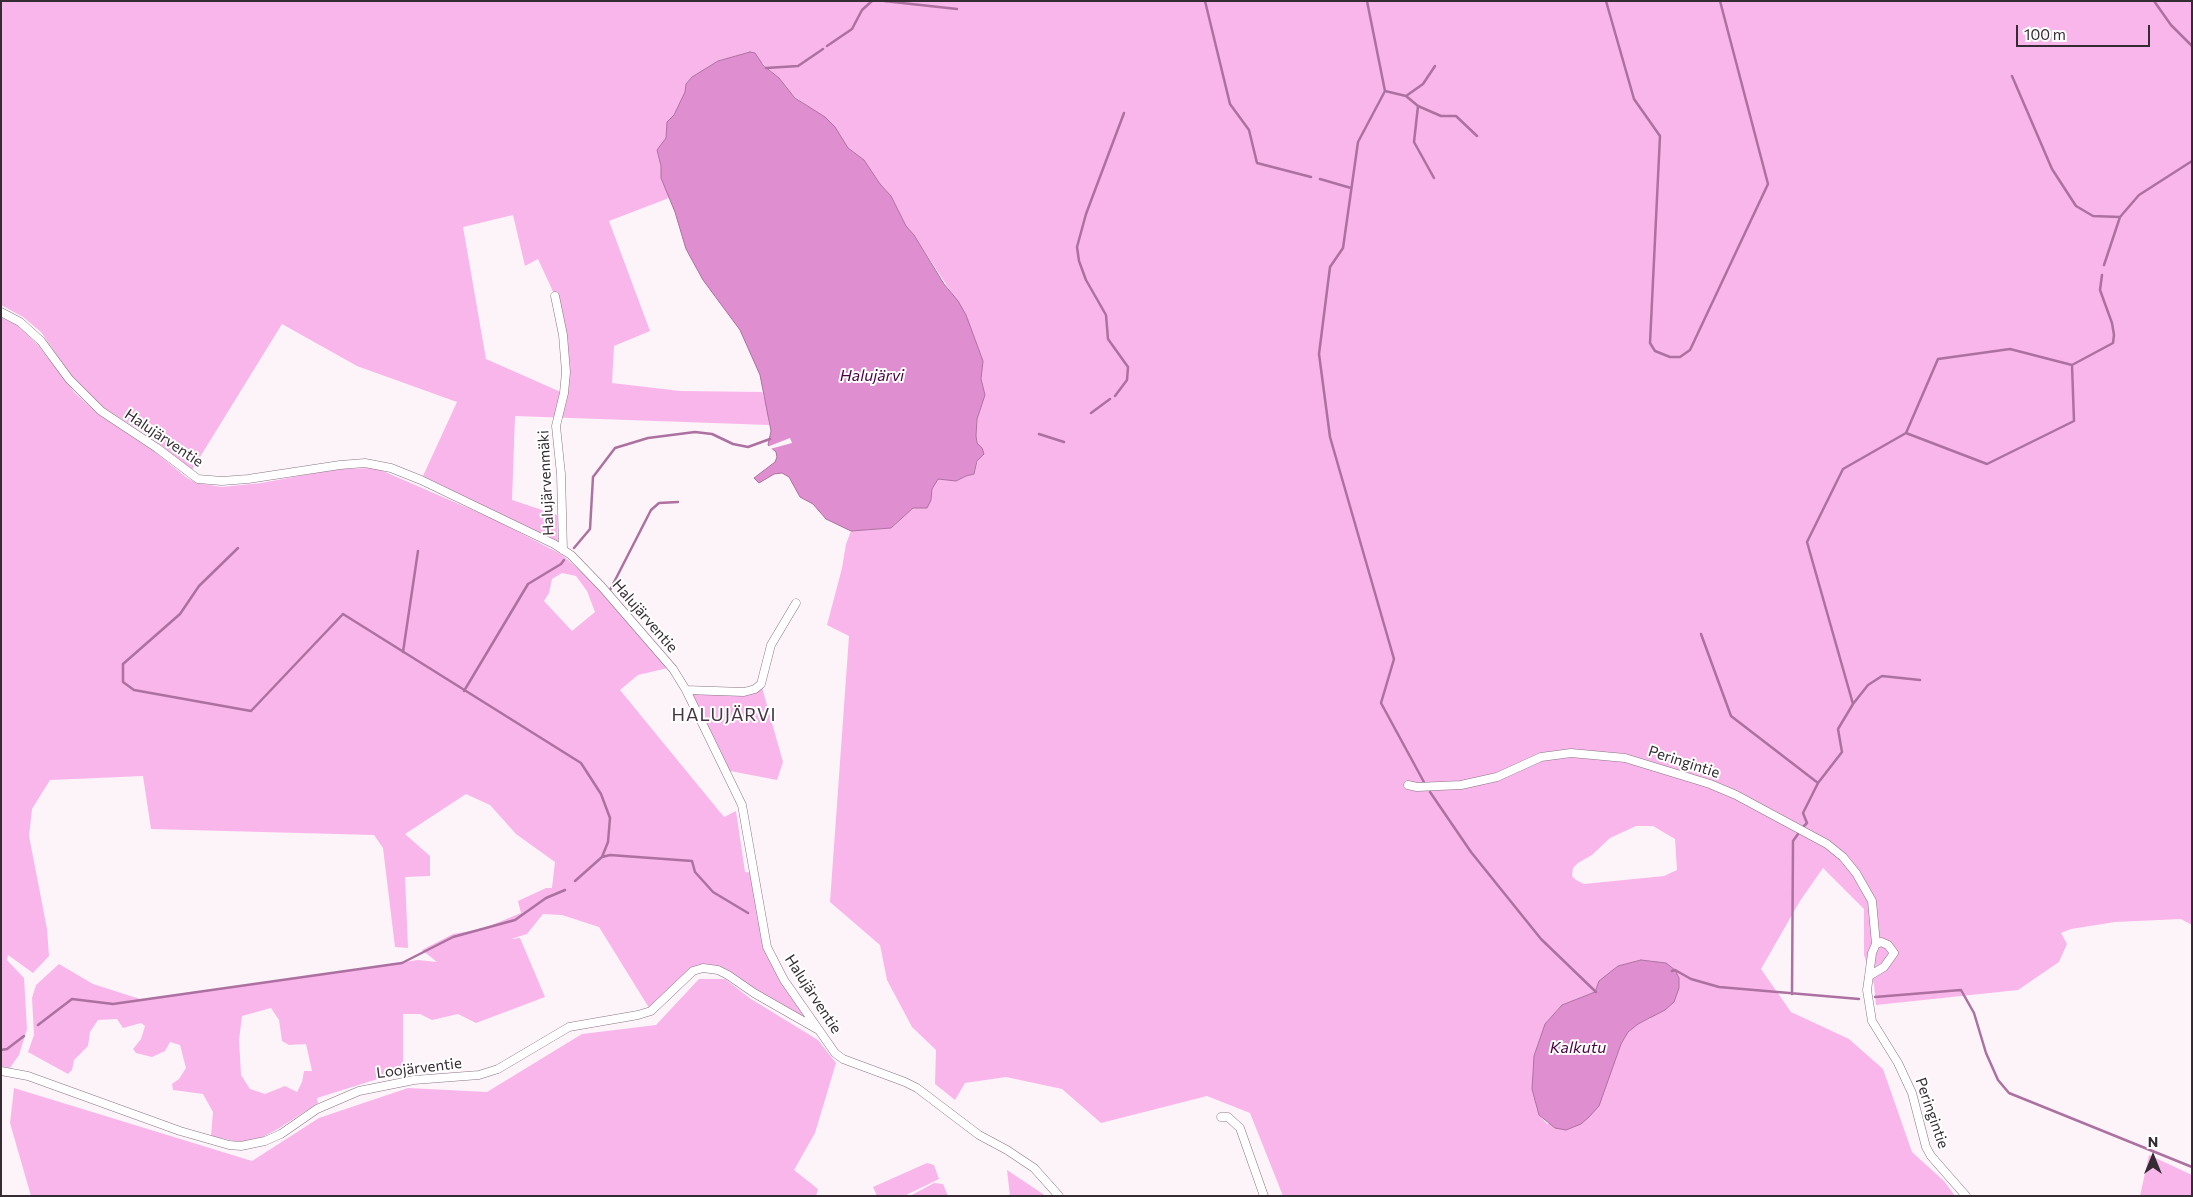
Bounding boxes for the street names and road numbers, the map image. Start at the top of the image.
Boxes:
street label: Halujärventie [121,405,207,471]
street label: Halujärvenmäki [534,430,558,536]
street label: Halujärventie [608,576,682,656]
street label: Peringintie [1646,742,1722,782]
street label: Halujärventie [781,951,845,1037]
street label: Loojärventie [375,1054,463,1082]
street label: Peringintie [1911,1075,1953,1151]

